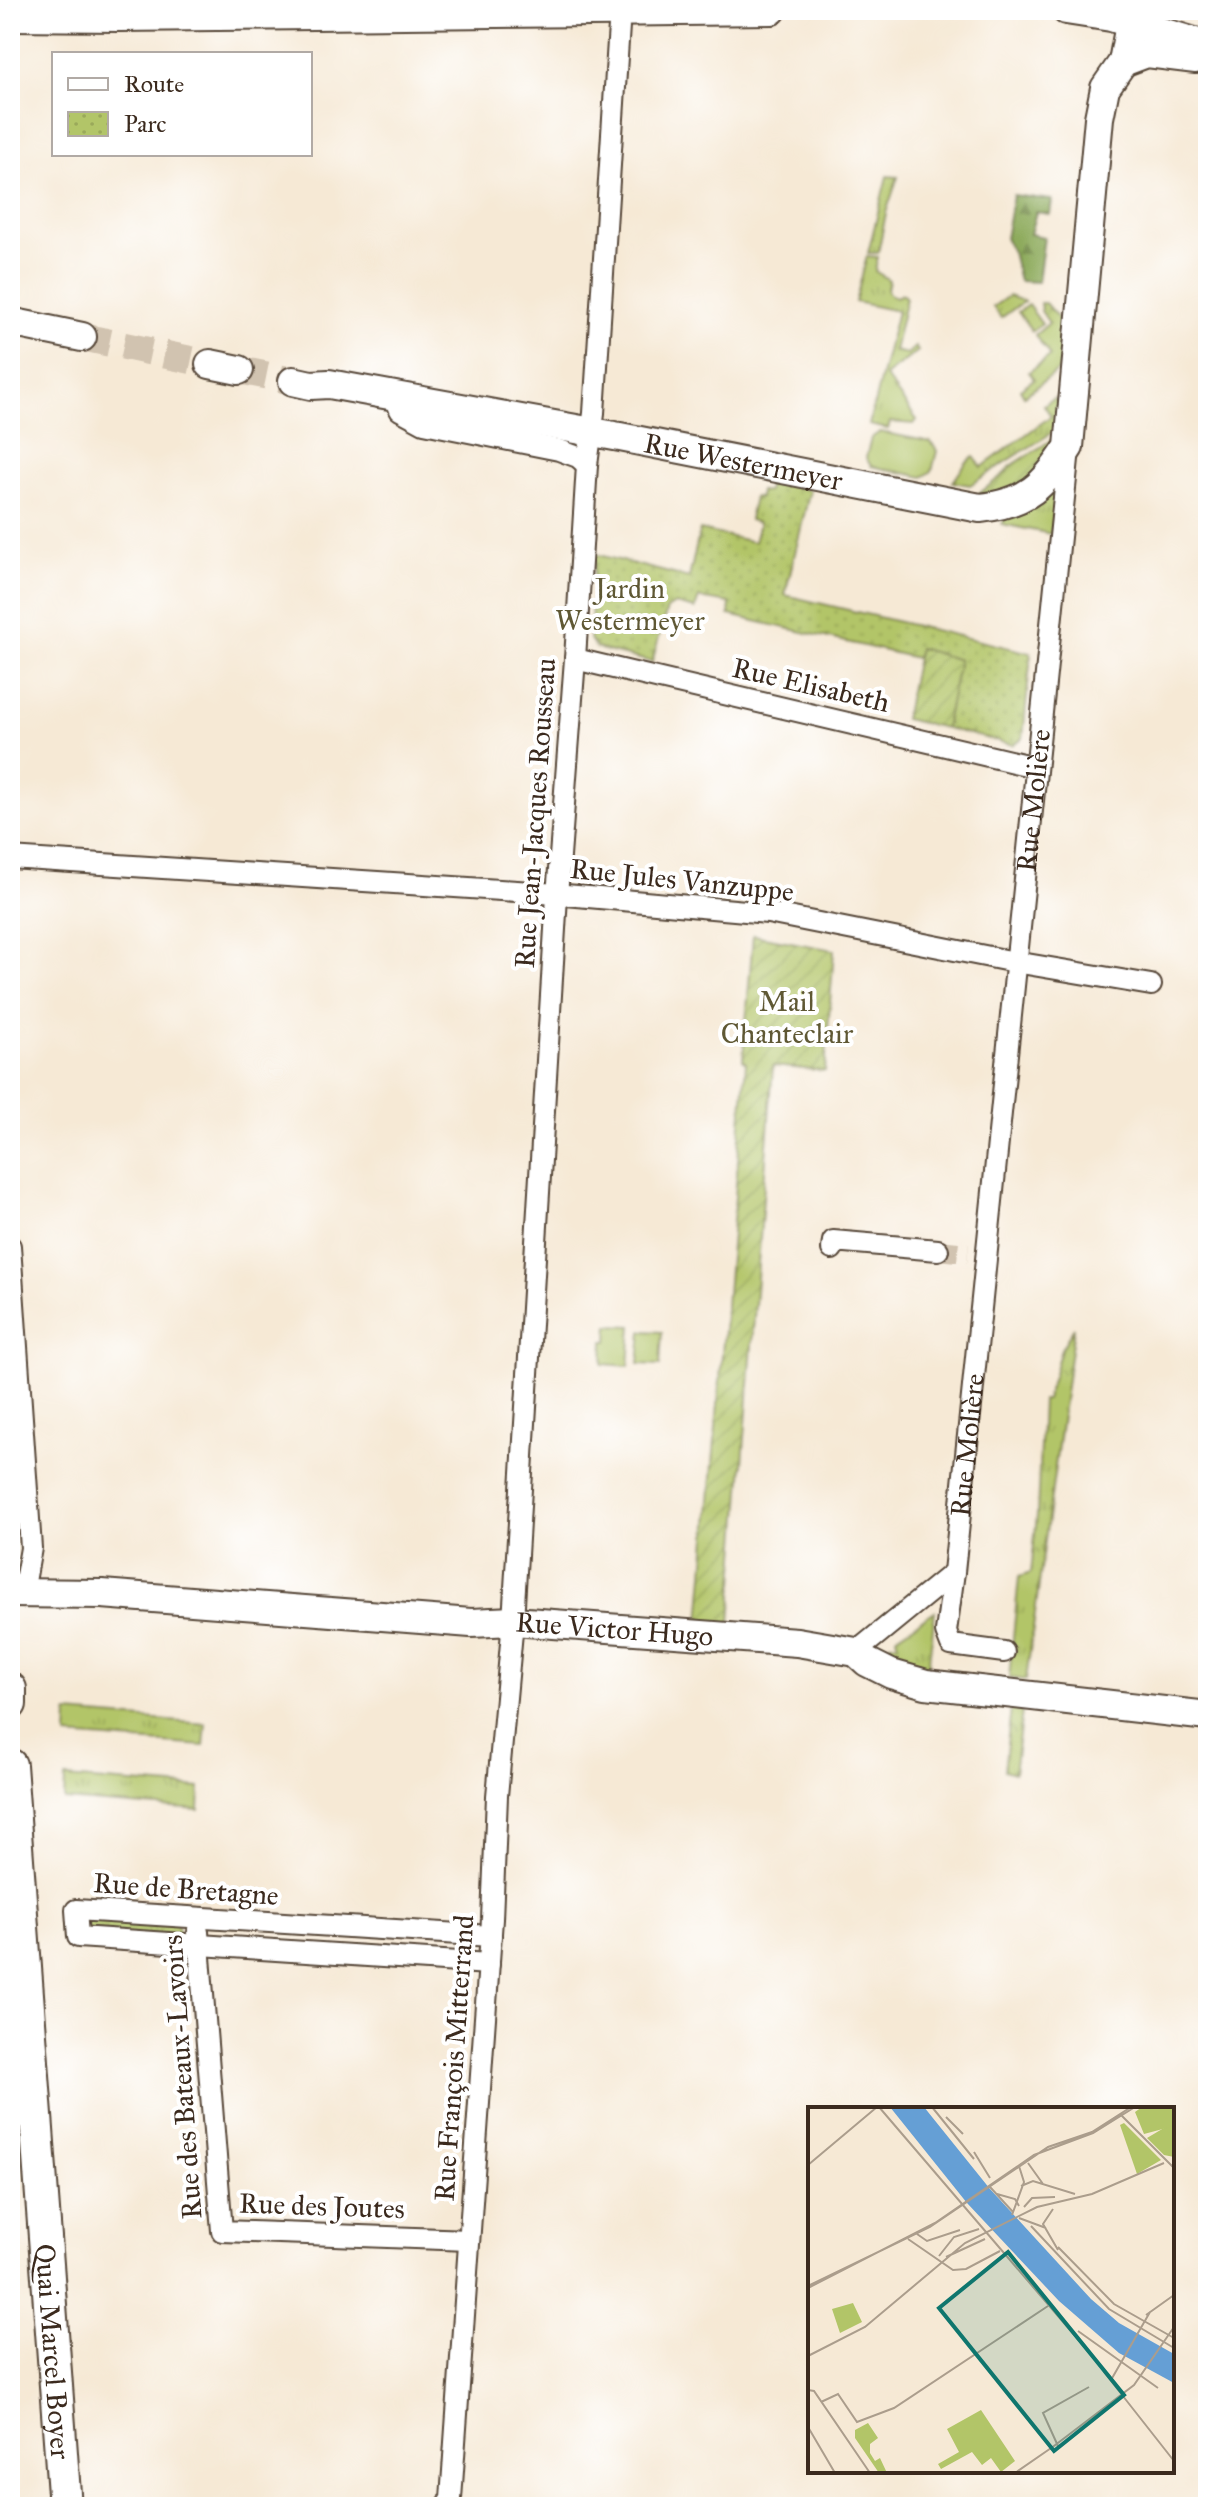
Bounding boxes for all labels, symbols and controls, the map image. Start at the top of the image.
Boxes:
legend [52,52,312,156]
text: Route [124,69,184,99]
text: Parc [124,109,166,139]
street label: Rue Westermeyer [641,425,846,498]
park label: Jardin Westermeyer [555,571,705,638]
street label: Rue Elisabeth [729,650,893,720]
street label: Rue Jean-Jacques Rousseau [507,657,563,969]
street label: Rue Molière [1008,727,1058,874]
street label: Rue Jules Vanzuppe [568,851,796,909]
park label: Mail Chanteclair [721,984,854,1051]
street label: Rue Molière [942,1372,992,1518]
street label: Rue Victor Hugo [515,1604,714,1653]
street label: Rue de Bretagne [92,1865,280,1913]
street label: Rue François Mitterrand [427,1914,481,2202]
street label: Rue des Bateaux-Lavoirs [155,1934,209,2220]
inset map [808,2107,1174,2473]
street label: Rue des Joutes [239,2186,405,2226]
street label: Quai Marcel Boyer [28,2242,79,2461]

